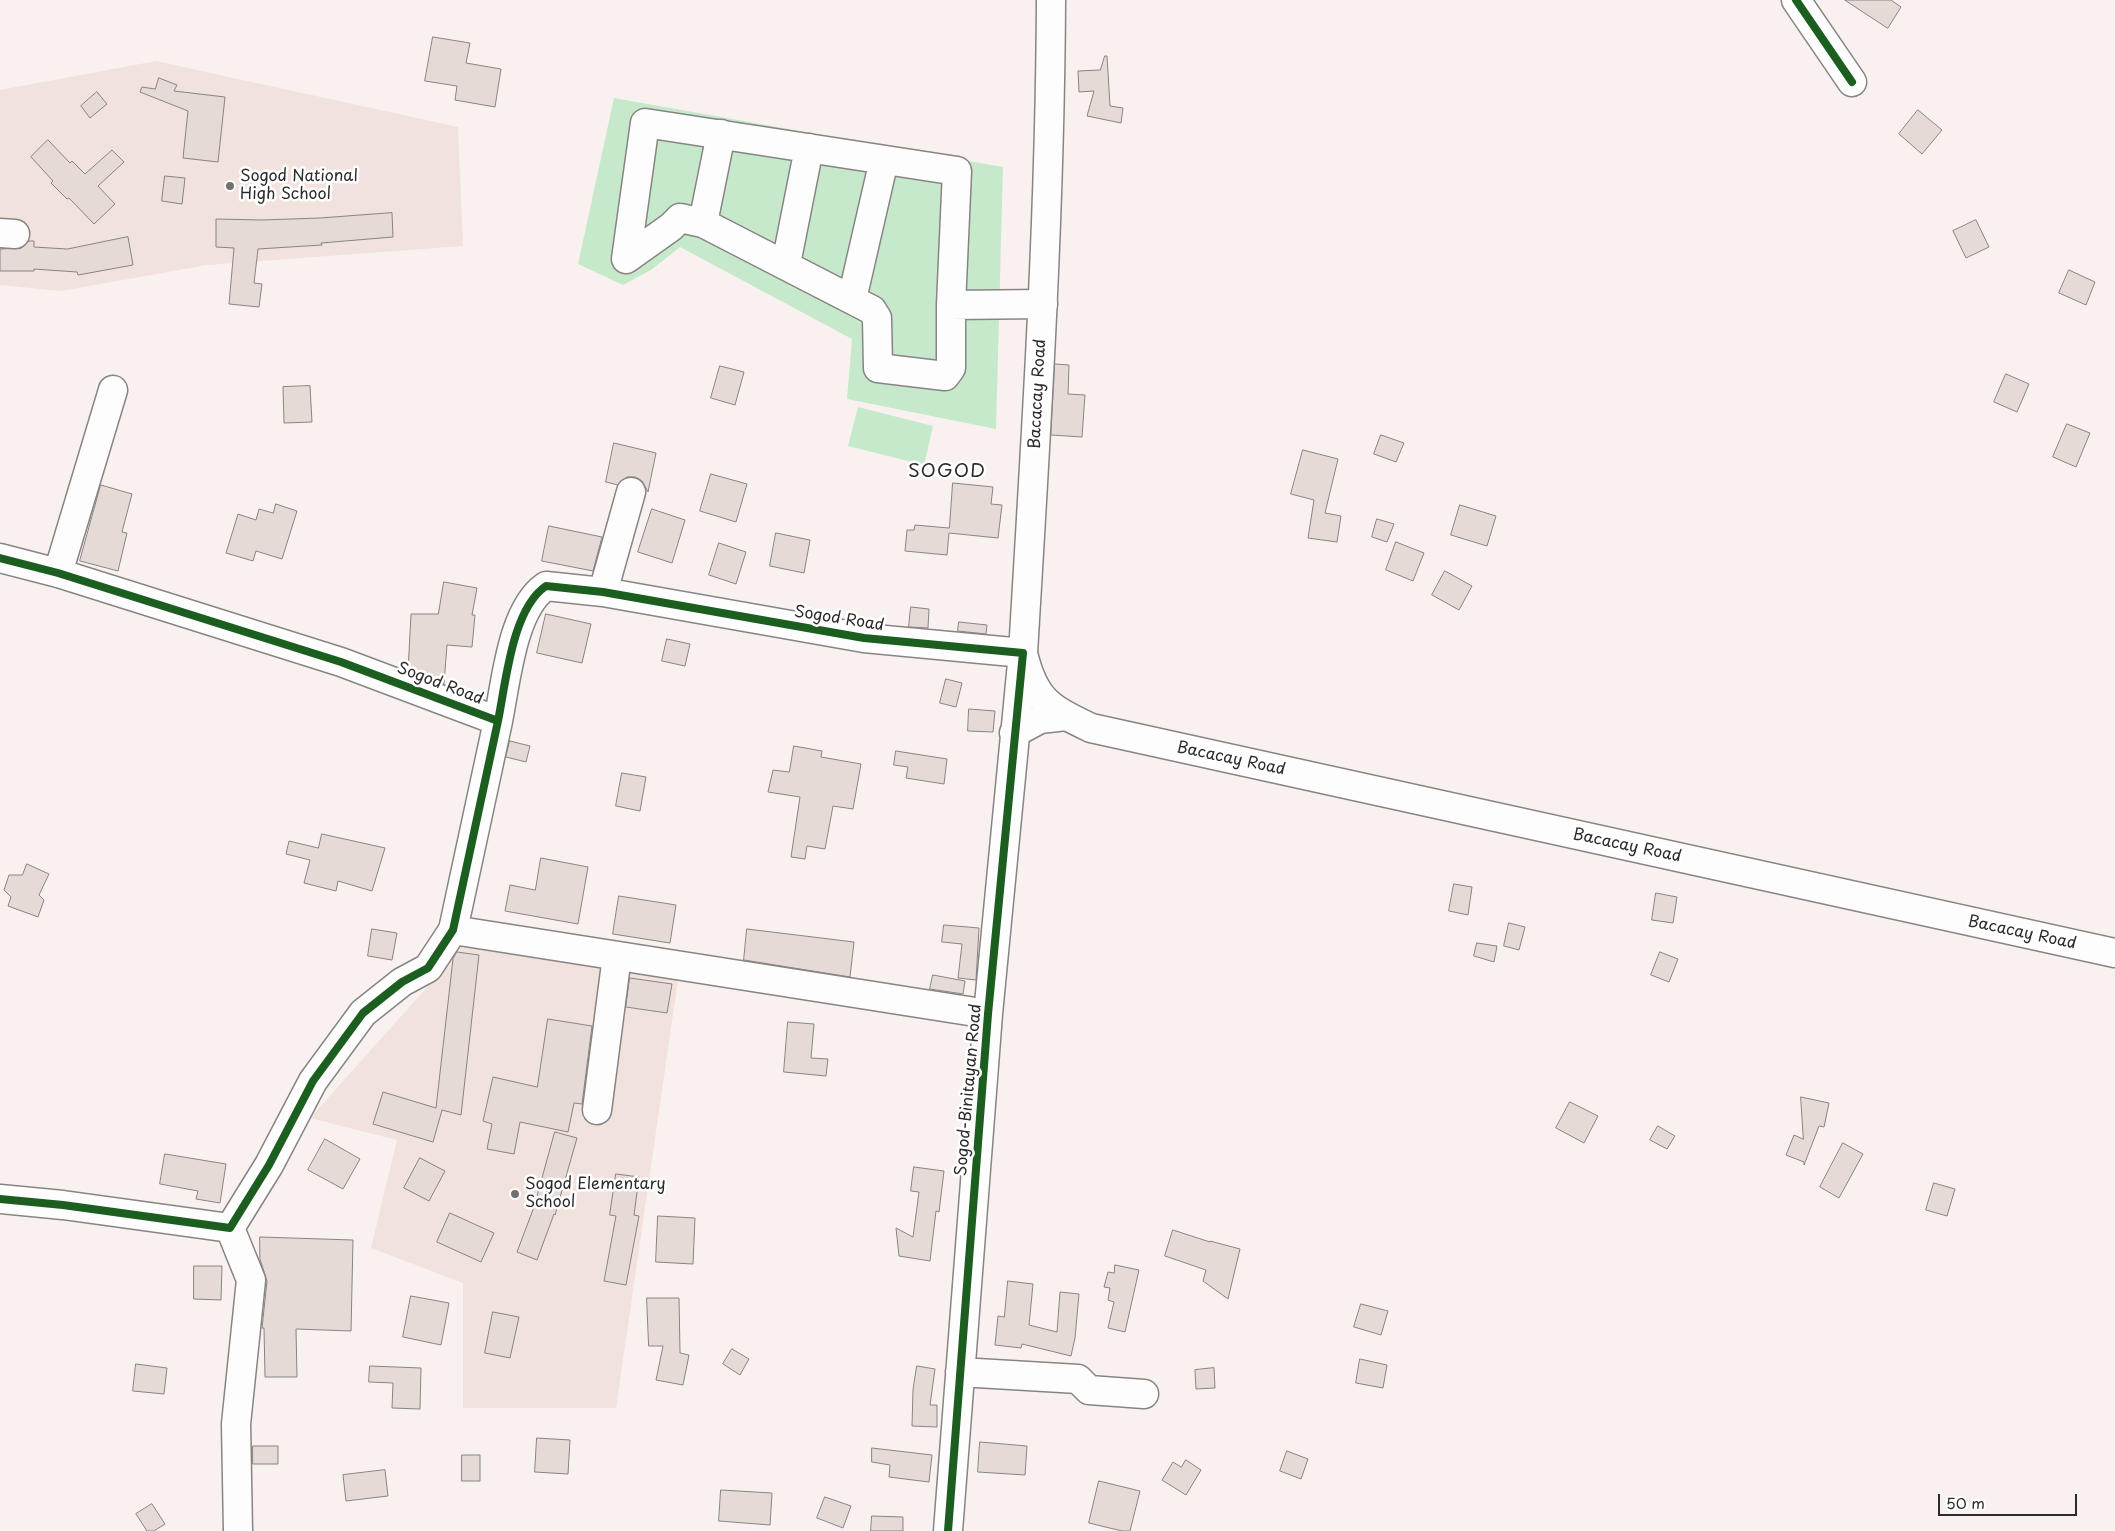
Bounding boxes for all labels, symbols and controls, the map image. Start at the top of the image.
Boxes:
place label: Sogod National High School [240,167,358,205]
marker: Sogod National High School [224,180,236,192]
street label: Bacacay Road [1026,338,1050,450]
district label: SOGOD [907,461,987,483]
street label: Sogod Road [793,602,885,636]
street label: Sogod Road [394,659,486,709]
street label: Bacacay Road [1175,738,1287,780]
street label: Bacacay Road [1571,825,1683,867]
street label: Bacacay Road [1966,912,2078,954]
street label: Sogod-Binitayan Road [952,1003,986,1177]
place label: Sogod Elementary School [525,1175,666,1213]
marker: Sogod Elementary School [509,1188,521,1200]
scale bar [1940,1484,2079,1516]
text: 50 m [1946,1491,1985,1514]

